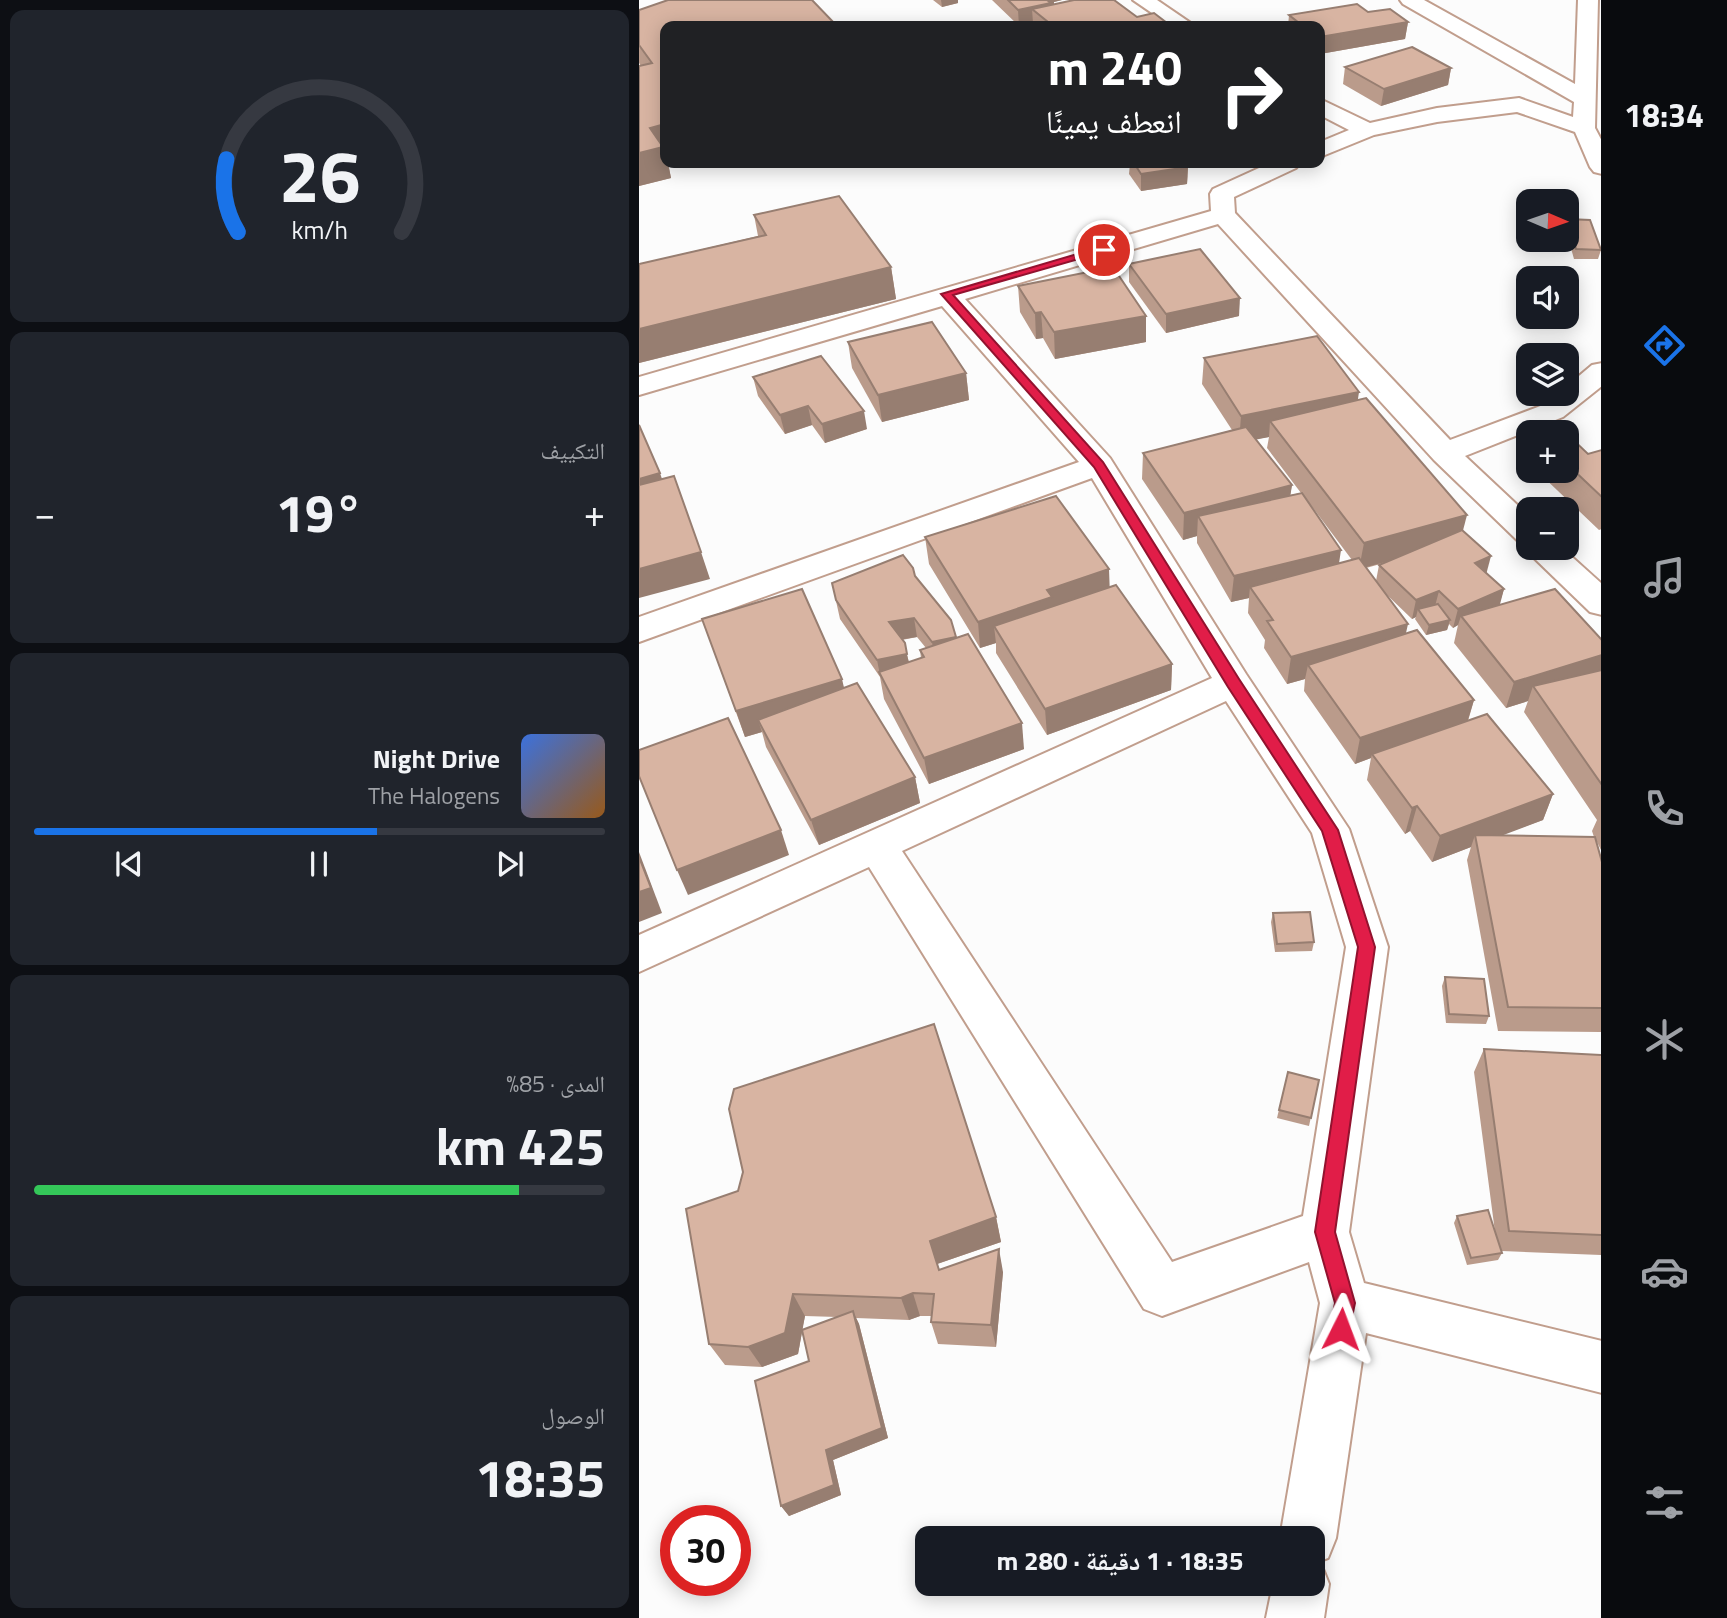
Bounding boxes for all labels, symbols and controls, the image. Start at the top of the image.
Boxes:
text: 240 m [1048,29,1182,104]
icon: right [1206,49,1297,140]
text: 18:34 [1624,91,1704,139]
text: انعطف يمينًا [1046,97,1182,145]
text: 26 [279,120,360,230]
north arrow [1516,189,1579,252]
map controls [1516,189,1579,560]
text: km/h [291,211,348,249]
pin [1074,220,1134,280]
icon: arrive [1085,231,1123,269]
button: sound [1516,266,1579,329]
icon: directions [1640,321,1689,370]
button: layers [1516,343,1579,406]
button: + [1516,420,1579,483]
text: التكييف [540,433,605,468]
text: 19° [276,473,363,552]
text: − [34,484,55,542]
text: + [584,484,605,542]
button: − [1516,497,1579,560]
icon: music [1640,553,1689,602]
text: Night Drive [373,739,500,778]
text: The Halogens [368,778,500,813]
icon: phone [1640,784,1689,833]
icon: previous [110,845,148,883]
icon: pause [300,845,338,883]
icon: next [491,845,529,883]
icon: climate [1640,1015,1689,1064]
text: المدى · 85% [506,1066,605,1101]
text: 425 km [436,1106,605,1185]
icon: car [1640,1247,1689,1296]
position arrow [1304,1292,1378,1366]
text: الوصول [541,1398,605,1433]
text: 18:35 [475,1438,605,1517]
icon: filters [1640,1478,1689,1527]
speed limit sign: 30 [660,1505,751,1596]
text: 18:35 · 1 دقيقة · 280 m [996,1541,1244,1580]

